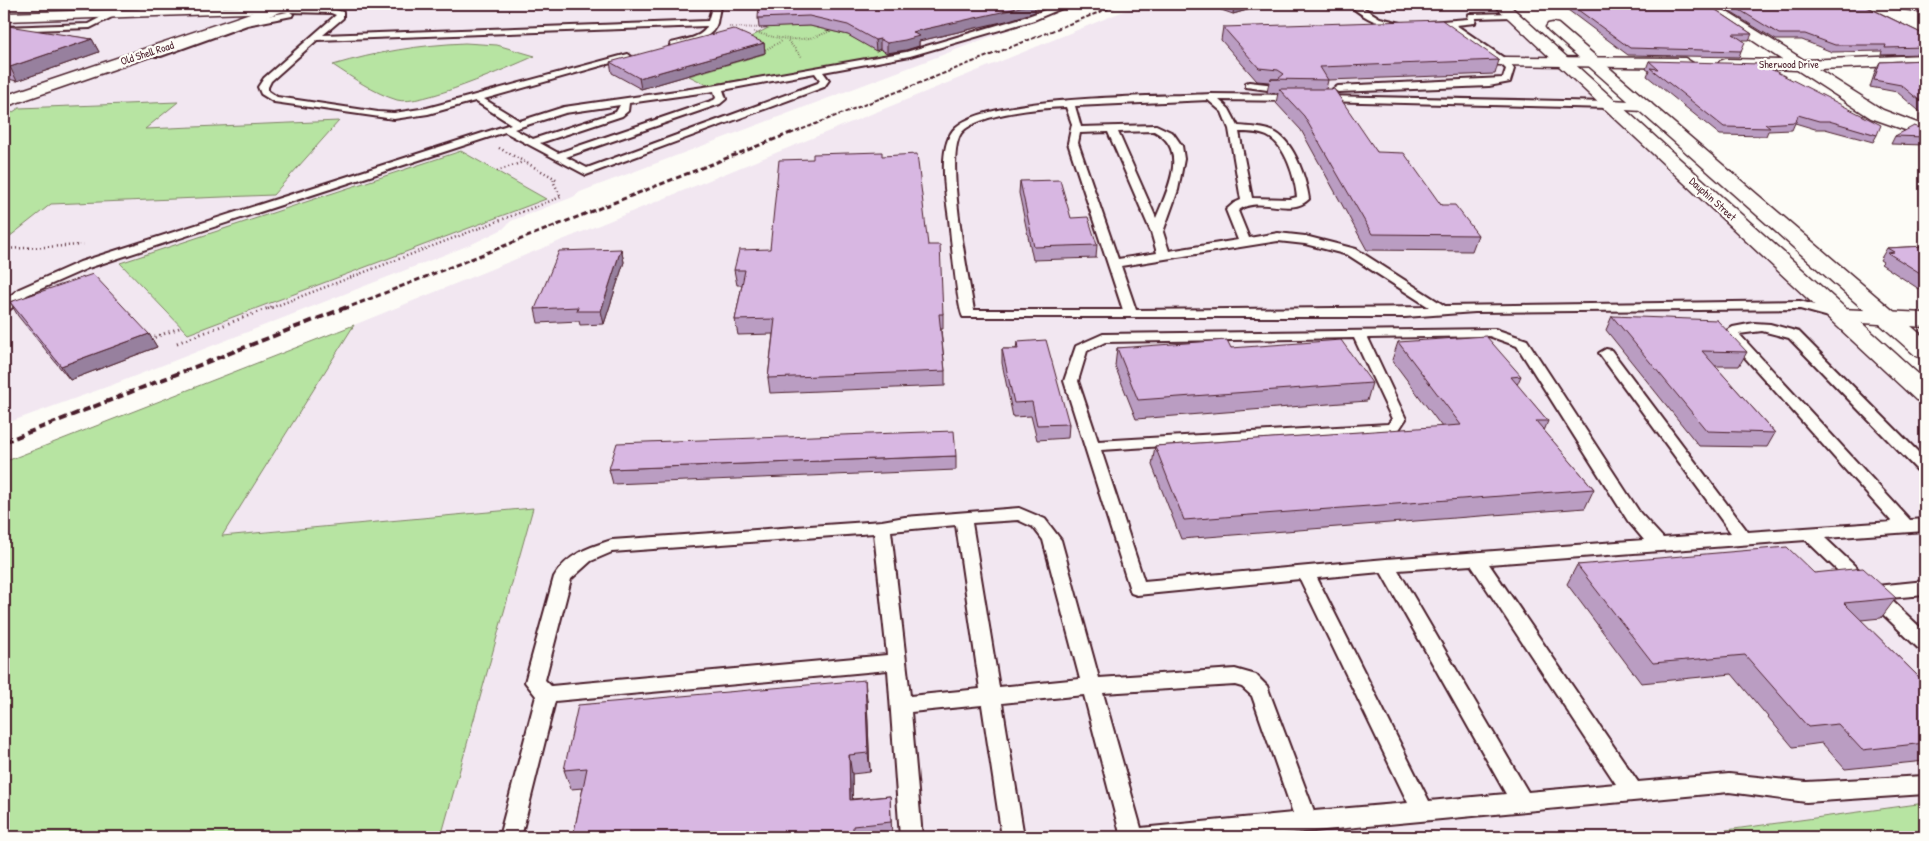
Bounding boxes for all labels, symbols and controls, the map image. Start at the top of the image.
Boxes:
street label: Old Shell Road [119,38,176,68]
street label: Sherwood Drive [1759,57,1820,71]
street label: Dauphin Street [1686,174,1740,224]

